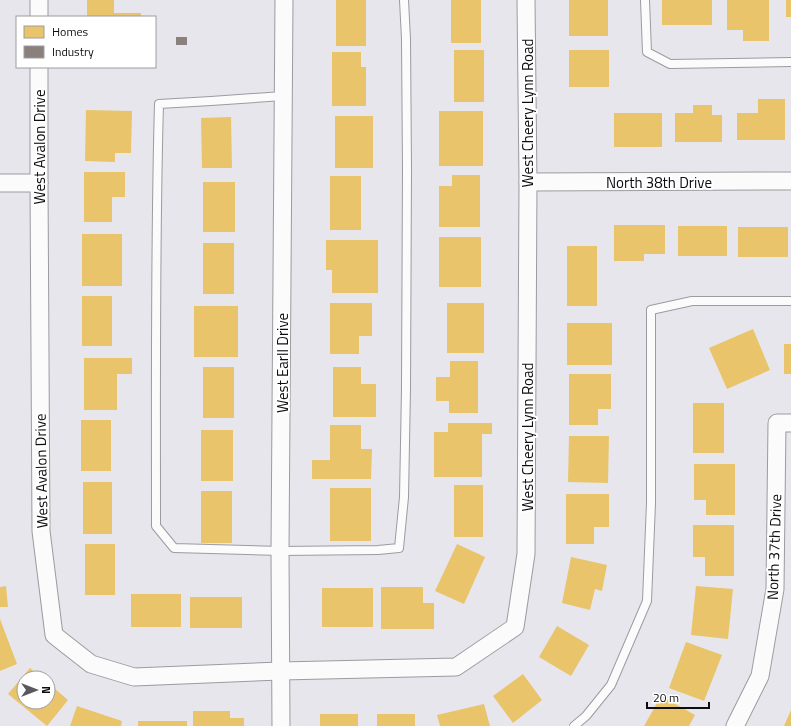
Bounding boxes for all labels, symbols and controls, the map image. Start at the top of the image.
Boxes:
legend [16,16,156,68]
text: Homes [52,22,88,41]
street label: West Cheery Lynn Road [516,39,539,187]
text: Industry [52,42,94,61]
street label: West Avalon Drive [28,90,51,204]
street label: North 38th Drive [606,171,712,194]
street label: West Earll Drive [271,313,294,413]
street label: West Cheery Lynn Road [516,363,539,511]
street label: West Avalon Drive [28,413,54,529]
street label: North 37th Drive [761,494,787,600]
north arrow [16,670,56,710]
scale bar [647,684,709,710]
text: N [38,686,54,694]
text: 20 m [653,688,679,707]

